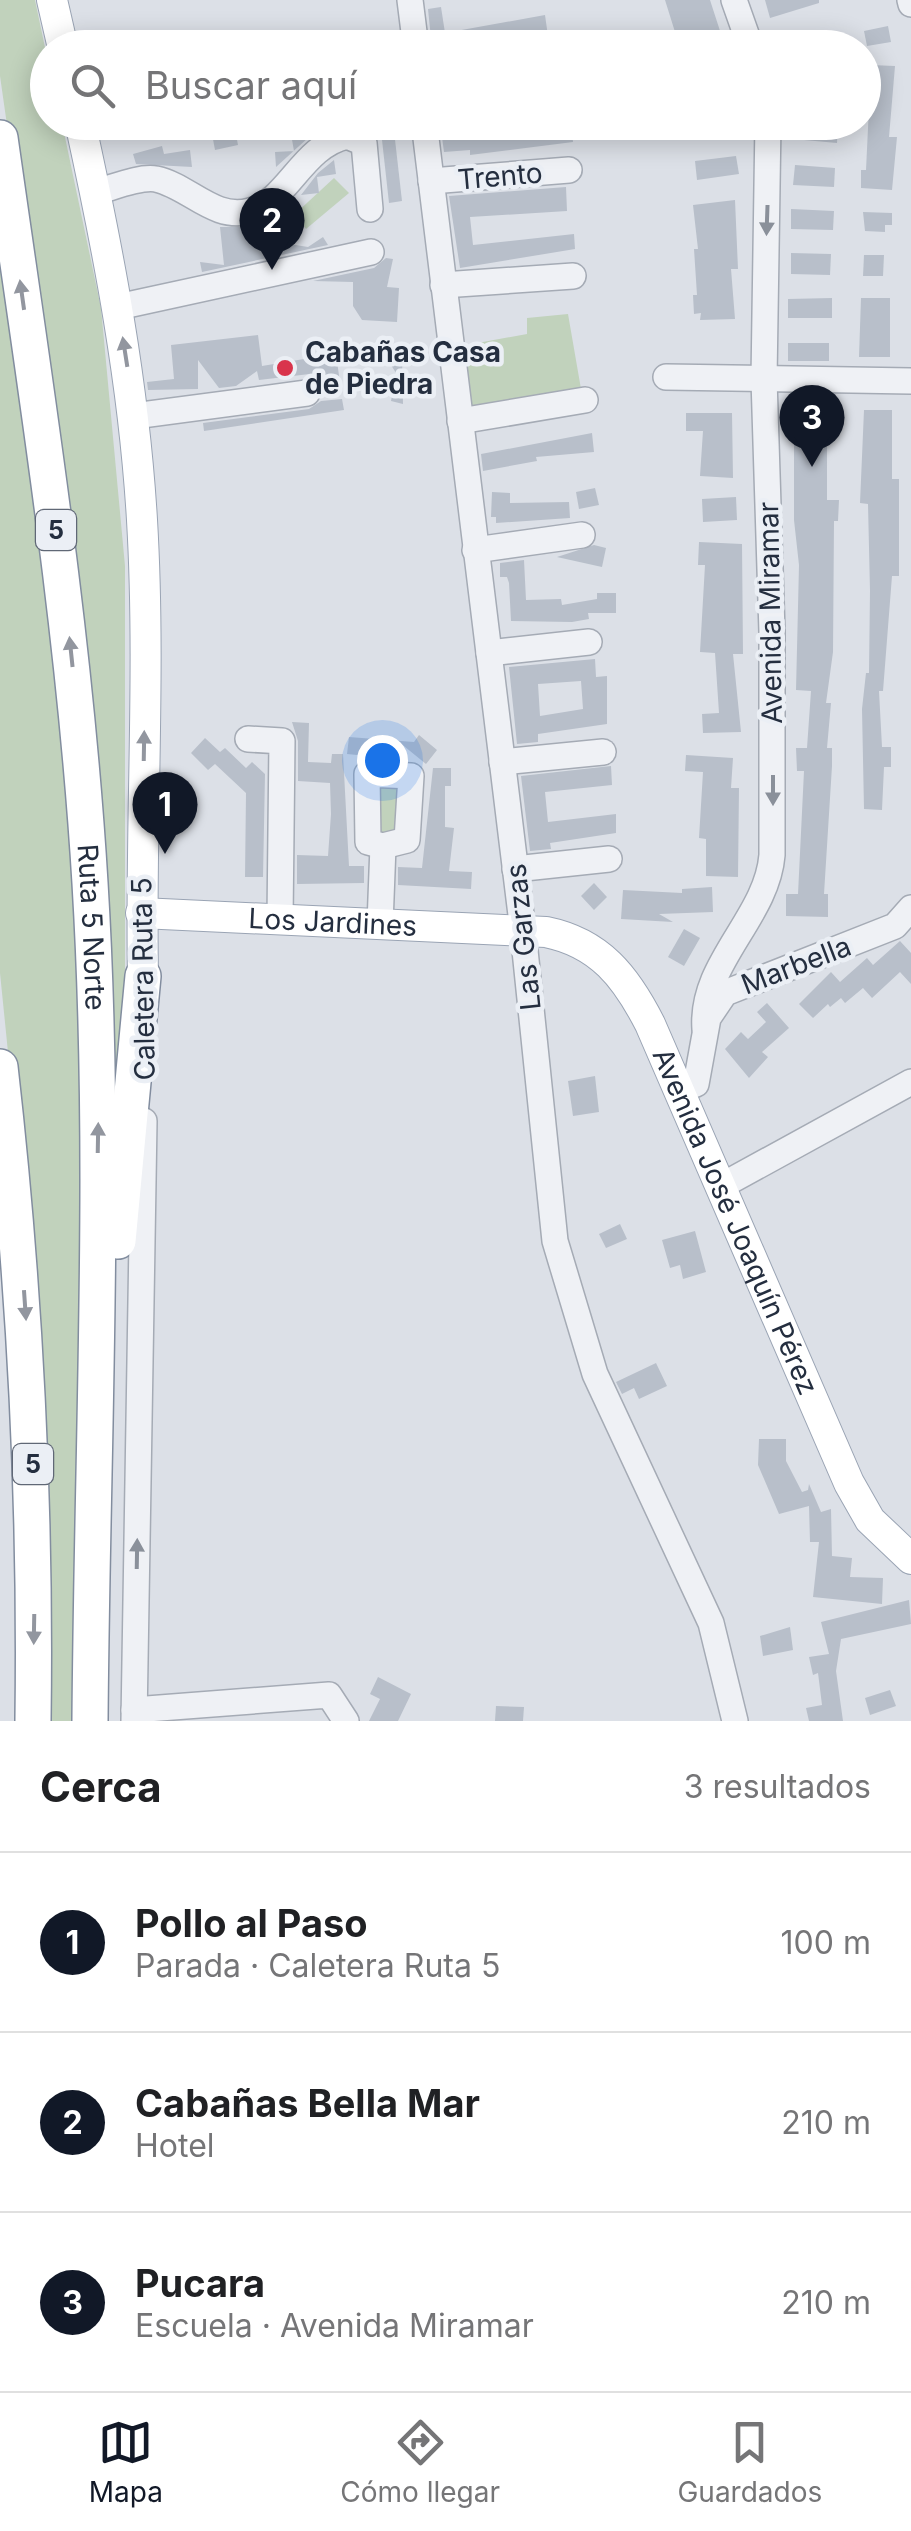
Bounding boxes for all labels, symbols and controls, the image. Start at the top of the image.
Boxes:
search box [30,30,881,140]
icon: search [65,58,120,113]
text: Buscar aquí [145,62,357,108]
street label: Trento [456,155,544,197]
pin: 2 [240,188,304,270]
one-way arrow [759,204,775,236]
one-way arrow [14,279,30,310]
one-way arrow [117,335,132,367]
place label: Cabañas Casa de Piedra [305,335,501,401]
marker: Cabañas Casa de Piedra [274,357,296,379]
pin: 3 [780,384,844,467]
street label: Avenida Miramar [751,502,789,724]
road number: 5 [36,510,76,550]
one-way arrow [62,635,78,667]
one-way arrow [136,729,152,761]
your location [357,735,408,786]
pin: 1 [132,772,198,854]
one-way arrow [765,774,781,806]
street label: Ruta 5 Norte [71,843,113,1011]
street label: Las Garzas [498,862,548,1012]
street label: Caletera Ruta 5 [124,877,162,1081]
street label: Los Jardines [248,901,418,943]
street label: Marbella [736,929,856,1001]
street label: Avenida José Joaquín Pérez [646,1043,826,1400]
one-way arrow [91,1122,107,1154]
one-way arrow [17,1289,33,1321]
road number: 5 [13,1444,53,1484]
one-way arrow [129,1537,145,1569]
one-way arrow [26,1614,42,1646]
text: Cerca [40,1761,162,1812]
text: 3 resultados [684,1767,871,1806]
text: Pollo al Paso [135,1900,368,1946]
text: 1 [66,1923,79,1962]
text: 100 m [781,1923,871,1962]
text: Parada · Caletera Ruta 5 [135,1946,500,1985]
text: Cabañas Bella Mar [135,2080,480,2126]
text: 2 [62,2103,83,2142]
text: 210 m [781,2103,871,2142]
text: Hotel [135,2126,215,2165]
text: Pucara [135,2260,265,2306]
text: 3 [62,2283,83,2322]
text: 210 m [781,2283,871,2322]
text: Escuela · Avenida Miramar [135,2306,534,2345]
tab: Mapa [89,2415,163,2509]
tab: Cómo llegar [340,2415,500,2509]
tab: Guardados [677,2415,822,2509]

